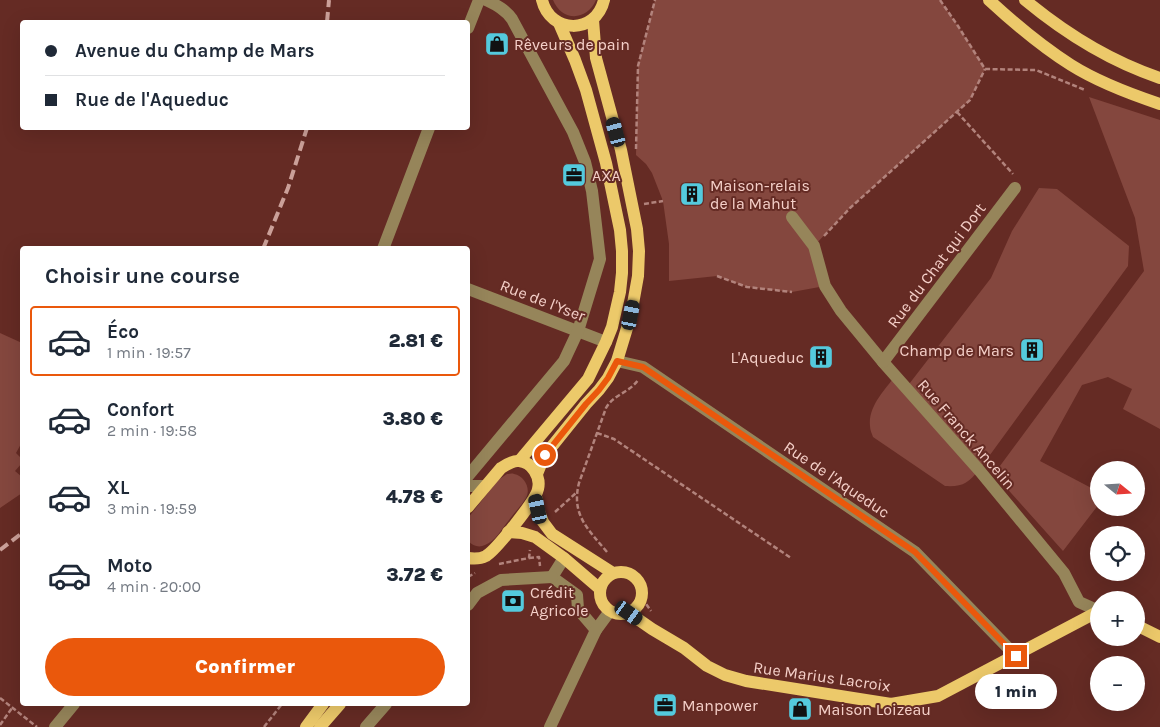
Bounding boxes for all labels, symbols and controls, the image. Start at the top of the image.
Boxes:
shop icon: Rêveurs de pain [484,31,510,57]
place label: Rêveurs de pain [514,35,630,54]
text: Avenue du Champ de Mars [75,40,315,62]
text: Rue de l'Aqueduc [75,89,229,111]
car [604,116,627,148]
office icon: AXA [561,162,587,188]
place label: AXA [592,166,621,185]
place label: Maison-relais de la Mahut [710,176,810,213]
building icon: Maison-relais de la Mahut [679,181,705,207]
street label: Rue du Chat qui Dort [883,199,990,331]
text: Choisir une course [45,263,240,289]
street label: Rue de l'Yser [498,276,588,326]
car [620,299,641,331]
icon: car [47,319,92,364]
text: Éco [107,321,139,343]
text: 2.81 € [388,330,443,352]
building icon: Champ de Mars [1019,337,1045,363]
place label: Champ de Mars [900,341,1014,360]
text: 1 min · 19:57 [107,343,191,362]
building icon: L'Aqueduc [808,344,834,370]
place label: L'Aqueduc [730,348,804,367]
street label: Rue Franck Ancelin [914,375,1020,493]
icon: car [47,397,92,442]
text: Confort [107,399,174,421]
text: 3.80 € [382,408,443,430]
text: 2 min · 19:58 [107,421,197,440]
street label: Rue de l'Aqueduc [780,437,893,522]
route start [534,444,556,466]
north arrow [1090,461,1145,516]
map controls [1090,461,1145,711]
icon: car [47,475,92,520]
text: XL [107,477,129,499]
text: 4.78 € [386,486,443,508]
car [527,493,548,525]
text: 3 min · 19:59 [107,499,197,518]
button: locate [1090,526,1145,581]
icon: car [47,553,92,598]
text: Moto [107,555,153,577]
text: 3.72 € [386,564,443,586]
text: 4 min · 20:00 [107,577,201,596]
place label: Crédit Agricole [530,583,588,620]
bank icon: Crédit Agricole [500,588,526,614]
button: + [1090,591,1145,646]
car [612,598,645,628]
button: Confirmer [45,638,445,696]
route end [1005,645,1027,667]
button: − [1090,656,1145,711]
street label: Rue Marius Lacroix [752,657,892,696]
callout: 1 min [975,674,1057,708]
text: 1 min [995,682,1037,701]
office icon: Manpower [652,692,678,718]
place label: Manpower [682,696,758,715]
shop icon: Maison Loizeau [787,696,813,722]
place label: Maison Loizeau [818,700,931,719]

